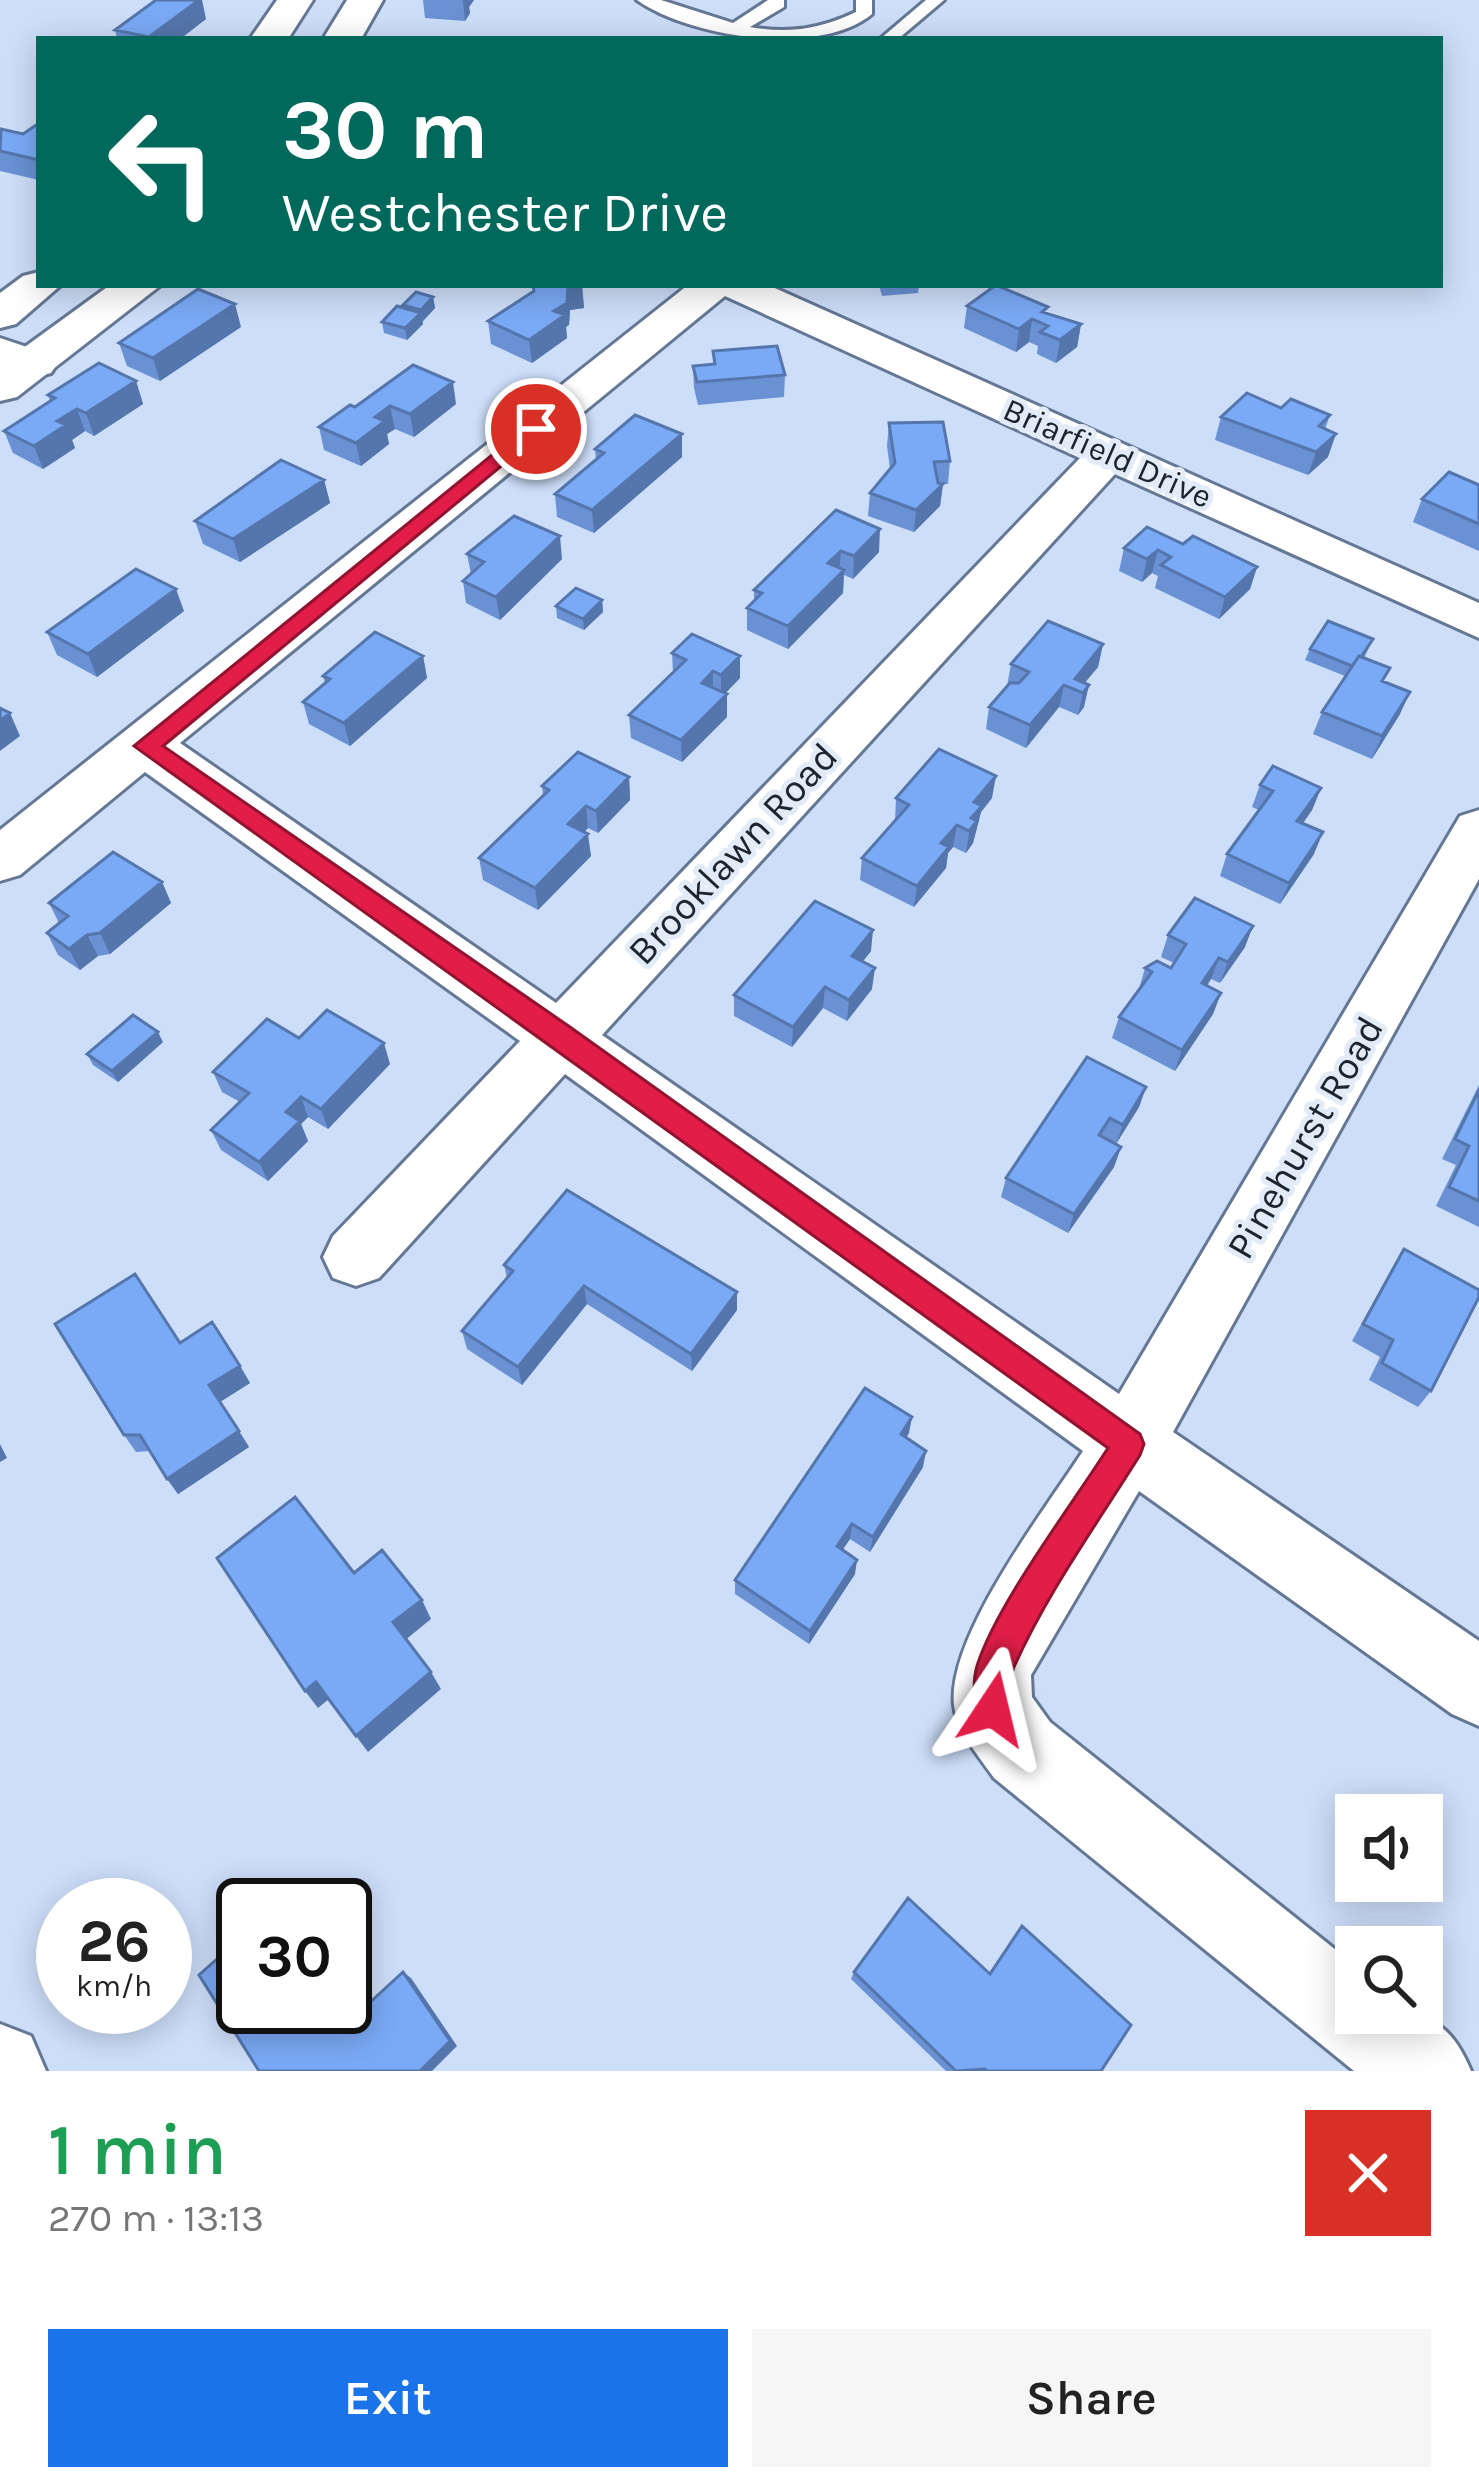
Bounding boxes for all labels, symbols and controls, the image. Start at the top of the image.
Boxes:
text: 30 m [282,81,488,179]
icon: left [84,84,240,240]
text: Westchester Drive [282,181,728,245]
pin [485,378,587,480]
street label: Briarfield Drive [997,390,1218,516]
icon: arrive [503,396,569,462]
street label: Brooklawn Road [618,733,847,974]
street label: Pinehurst Road [1217,1008,1393,1267]
position arrow [930,1646,1056,1772]
map controls [1335,1794,1443,2034]
button: sound [1335,1794,1443,1902]
speed limit sign: 30 [216,1878,372,2034]
text: 26 [78,1906,150,1976]
button: search [1335,1926,1443,2034]
text: km/h [76,1968,152,2004]
text: 1 min [48,2108,227,2192]
button: close [1305,2110,1431,2236]
text: 270 m · 13:13 [48,2195,264,2241]
button: Exit [48,2329,728,2467]
button: Share [752,2329,1431,2467]

